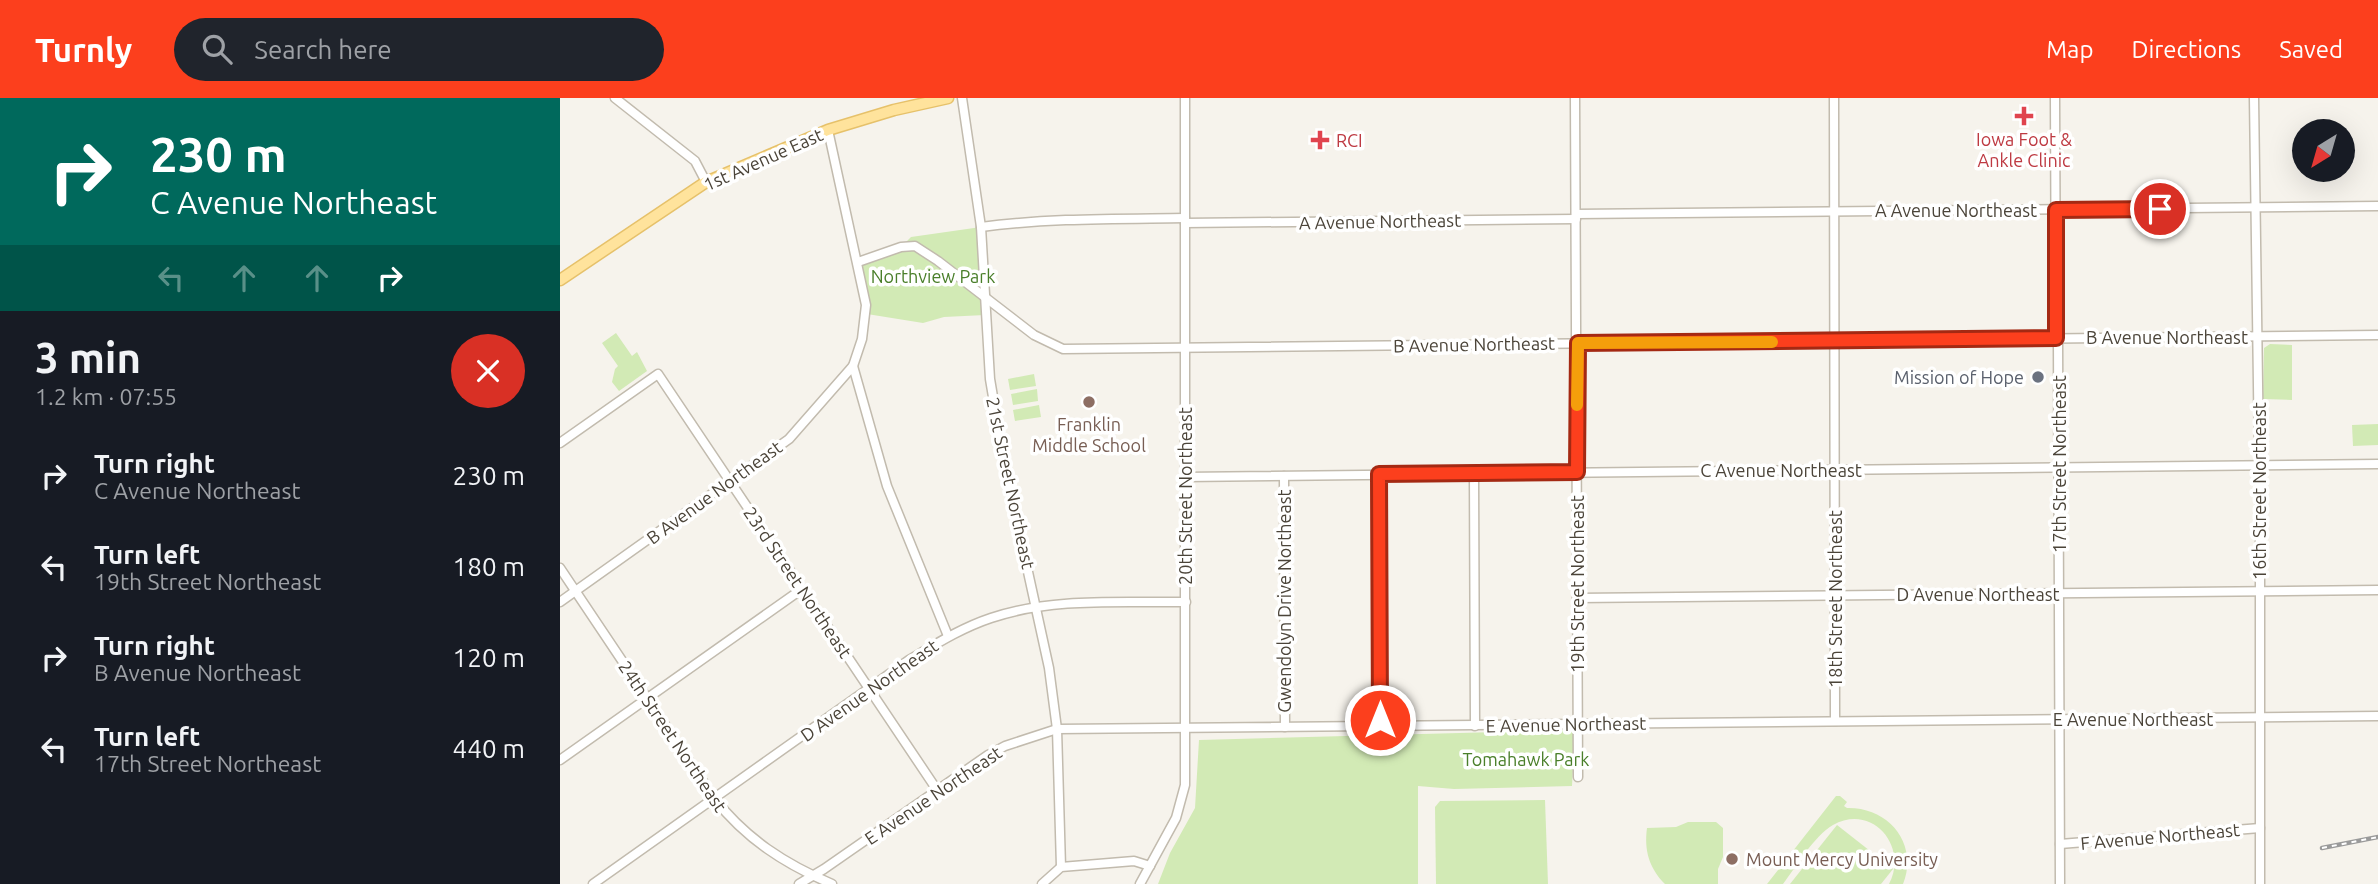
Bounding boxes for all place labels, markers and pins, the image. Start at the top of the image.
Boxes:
marker: Iowa Foot & Ankle Clinic [2014,106,2034,126]
place label: Iowa Foot & Ankle Clinic [1976,129,2072,170]
marker: RCI [1310,130,1330,150]
place label: RCI [1336,130,1363,150]
pin [2130,179,2190,239]
place label: Mission of Hope [1894,367,2024,387]
marker: Mission of Hope [2030,369,2046,385]
marker: Franklin Middle School [1081,394,1097,410]
place label: Franklin Middle School [1032,414,1146,455]
place label: Mount Mercy University [1746,849,1938,869]
marker: Mount Mercy University [1724,851,1740,867]

